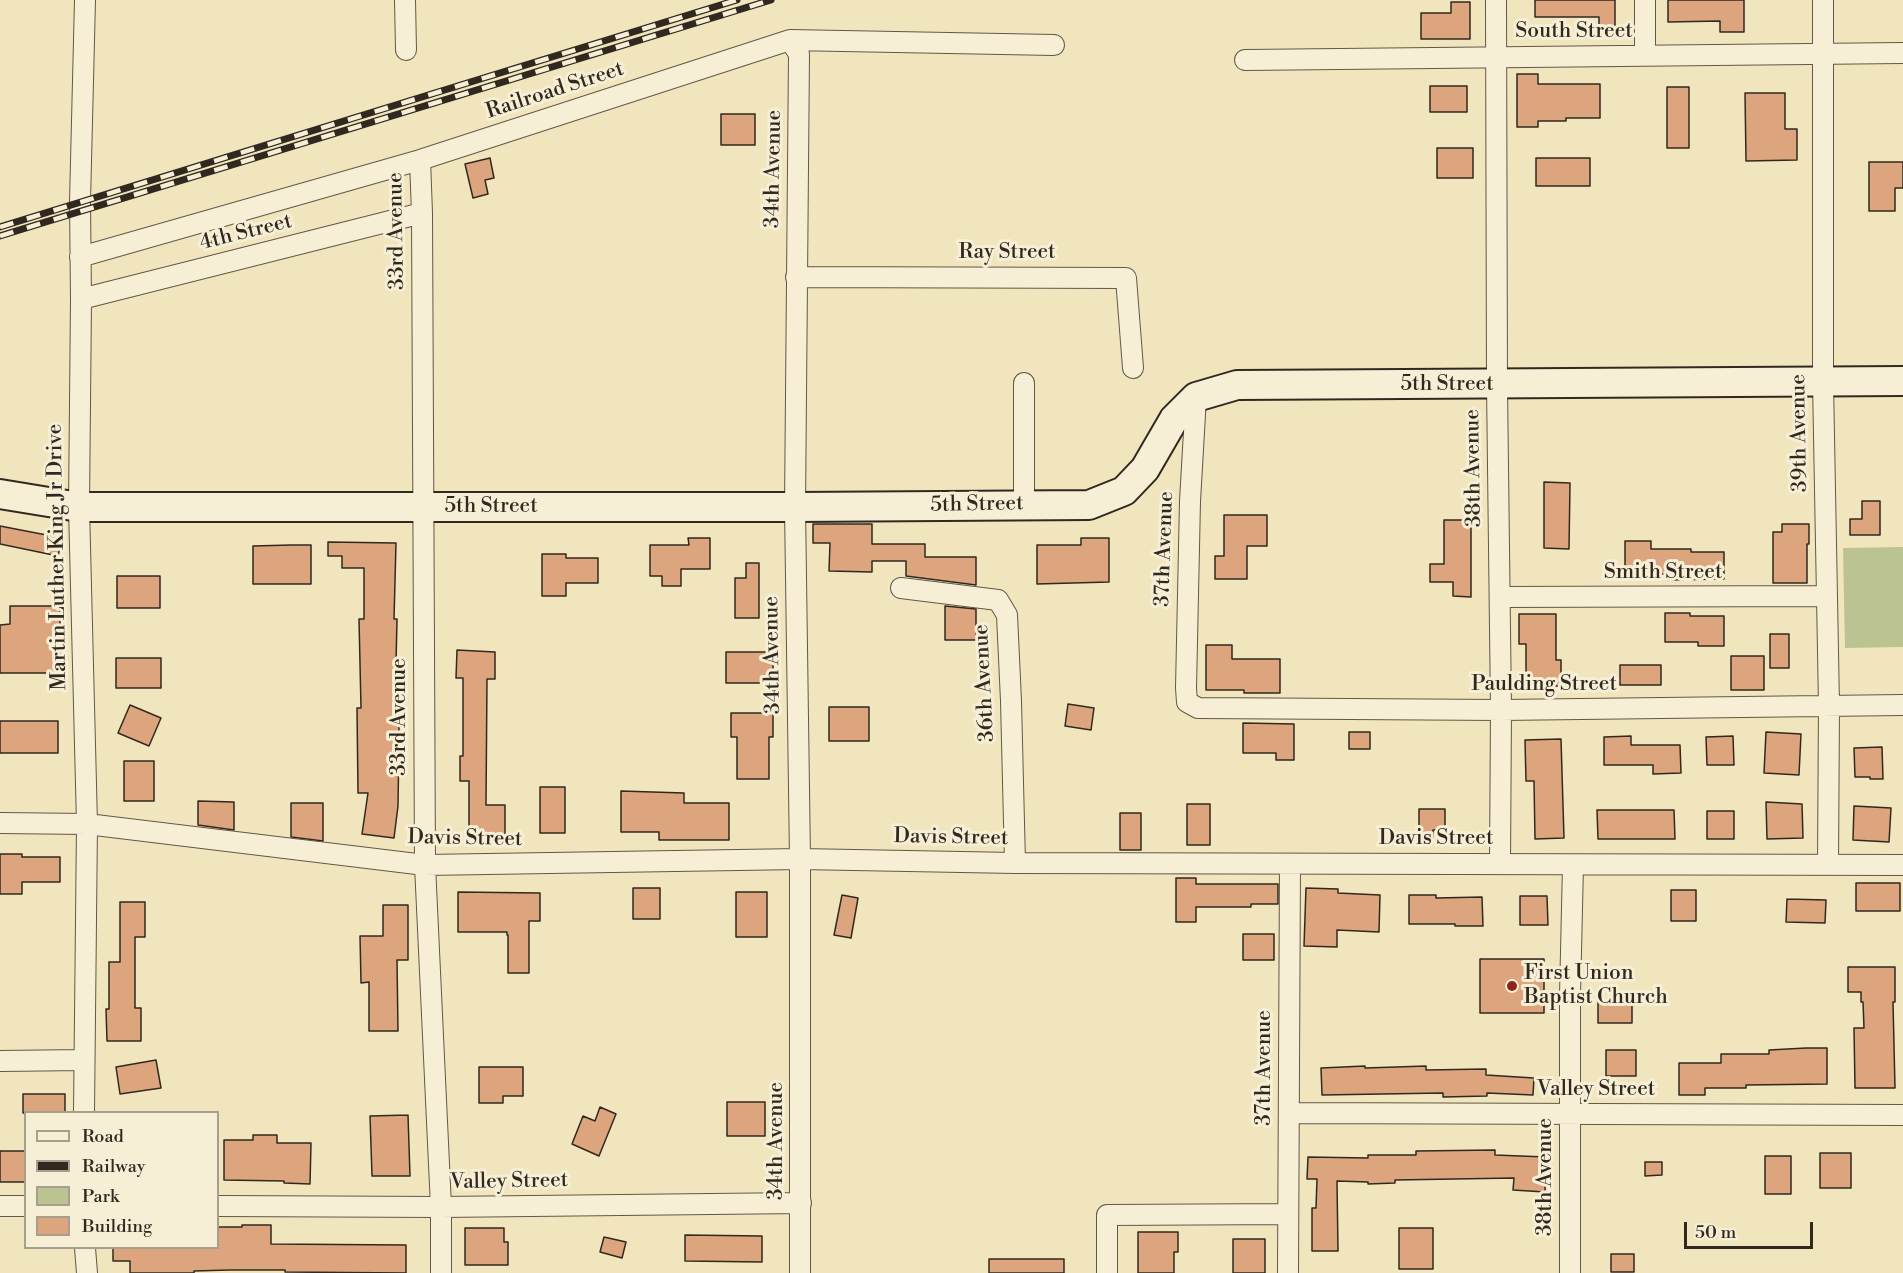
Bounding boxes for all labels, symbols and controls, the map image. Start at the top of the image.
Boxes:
street label: South Street [1515,19,1633,45]
street label: Railroad Street [483,57,627,125]
street label: 34th Avenue [760,110,788,228]
street label: 33rd Avenue [383,172,411,290]
street label: 4th Street [197,209,295,257]
street label: Ray Street [958,240,1056,266]
street label: 5th Street [1400,372,1494,398]
street label: 39th Avenue [1786,374,1814,492]
street label: 38th Avenue [1460,409,1488,527]
street label: Martin Luther King Jr Drive [43,423,73,691]
street label: 37th Avenue [1150,491,1180,607]
street label: 5th Street [930,492,1024,518]
street label: 5th Street [444,494,538,520]
street label: Smith Street [1604,560,1722,586]
street label: 34th Avenue [759,596,787,714]
street label: 36th Avenue [969,623,1001,743]
street label: 33rd Avenue [387,658,413,776]
street label: Paulding Street [1471,672,1617,698]
street label: Davis Street [893,824,1009,852]
street label: Davis Street [407,825,523,853]
street label: Davis Street [1379,826,1493,852]
place label: First Union Baptist Church [1524,961,1668,1011]
marker: First Union Baptist Church [1505,979,1519,993]
street label: 37th Avenue [1252,1010,1278,1126]
street label: Valley Street [1537,1077,1655,1103]
street label: 34th Avenue [764,1082,790,1200]
legend [24,1111,219,1249]
street label: 38th Avenue [1533,1118,1559,1236]
text: Road [82,1125,124,1148]
text: Railway [82,1155,145,1178]
street label: Valley Street [450,1168,568,1196]
text: Park [82,1185,119,1208]
scale bar [1687,1210,1816,1248]
text: Building [82,1215,152,1238]
text: 50 m [1695,1221,1736,1244]

